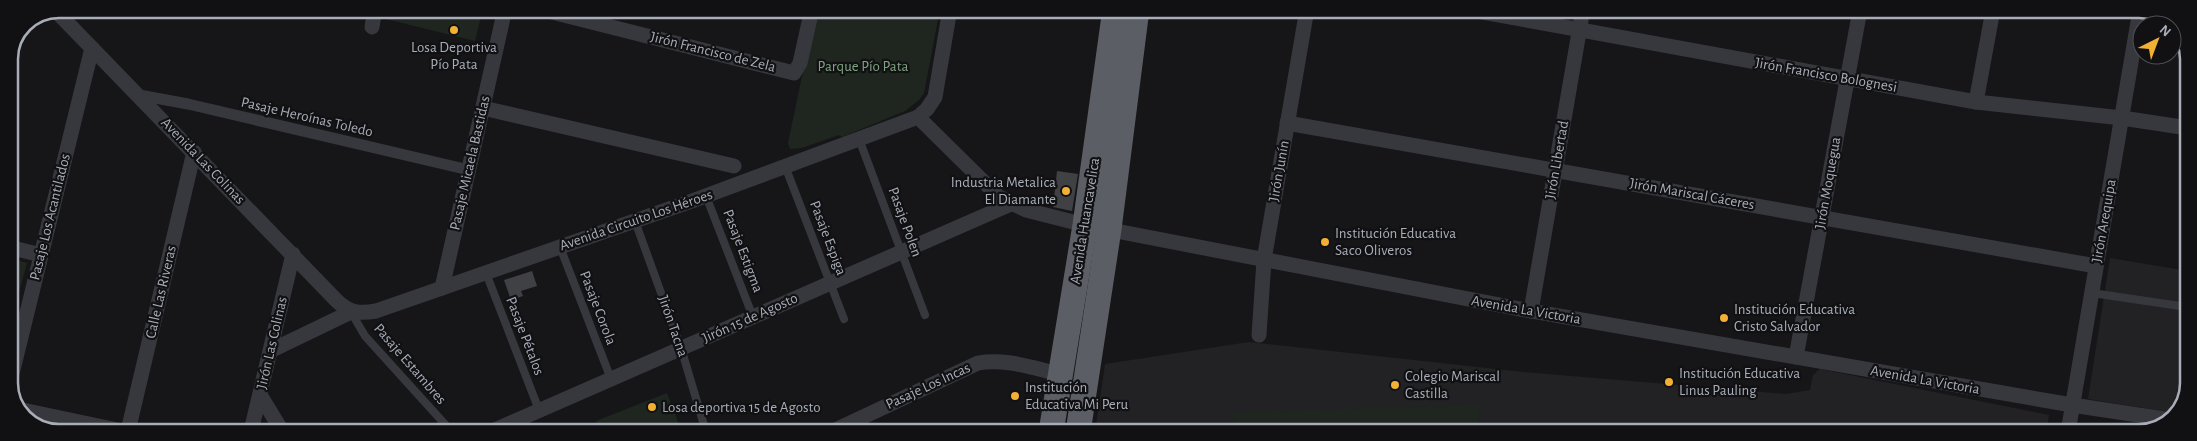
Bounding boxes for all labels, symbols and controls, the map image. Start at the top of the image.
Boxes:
north arrow [2132,15,2182,65]
text: N [2157,23,2173,40]
marker: Losa Deportiva Pío Pata [448,24,460,36]
street label: Jirón Francisco de Zela [649,29,777,75]
place label: Losa Deportiva Pío Pata [411,40,497,72]
street label: Jirón Francisco Bolognesi [1754,55,1898,95]
park label: Parque Pío Pata [817,59,909,74]
street label: Pasaje Micaela Bastidas [447,94,493,232]
street label: Pasaje Heroínas Toledo [240,95,374,139]
street label: Avenida Las Colinas [158,115,248,207]
street label: Jirón Libertad [1543,119,1571,200]
street label: Jirón Moquegua [1813,136,1844,230]
street label: Jirón Junín [1266,139,1292,203]
street label: Pasaje Los Acantilados [27,152,73,282]
street label: Avenida Huancavelica [1068,157,1102,285]
place label: Industria Metalica El Diamante [951,175,1056,207]
street label: Jirón Mariscal Cáceres [1628,176,1756,212]
street label: Jirón Arequipa [2089,178,2119,264]
street label: Pasaje Polen [885,185,925,259]
marker: Industria Metalica El Diamante [1060,185,1072,197]
street label: Avenida Circuito Los Héroes [558,187,714,253]
street label: Pasaje Espiga [807,199,849,277]
street label: Pasaje Estigma [720,207,766,295]
place label: Institución Educativa Saco Oliveros [1335,226,1456,258]
marker: Institución Educativa Saco Oliveros [1319,236,1331,248]
street label: Calle Las Riveras [143,244,179,340]
street label: Pasaje Corola [577,269,619,347]
street label: Jirón 15 de Agosto [700,290,800,346]
street label: Jirón Tacna [655,293,691,359]
street label: Avenida La Victoria [1470,293,1582,327]
street label: Jirón Las Colinas [254,295,290,391]
street label: Pasaje Pétalos [503,295,547,377]
place label: Institución Educativa Cristo Salvador [1734,302,1855,334]
marker: Institución Educativa Cristo Salvador [1718,312,1730,324]
street label: Pasaje Estambres [371,321,449,407]
street label: Pasaje Los Incas [883,360,973,412]
street label: Avenida La Victoria [1869,363,1981,397]
place label: Institución Educativa Linus Pauling [1679,366,1800,398]
place label: Colegio Mariscal Castilla [1405,369,1500,401]
marker: Institución Educativa Linus Pauling [1663,376,1675,388]
marker: Colegio Mariscal Castilla [1389,379,1401,391]
place label: Institución Educativa Mi Peru [1025,380,1129,412]
marker: Institución Educativa Mi Peru [1009,390,1021,402]
place label: Losa deportiva 15 de Agosto [662,400,821,415]
marker: Losa deportiva 15 de Agosto [646,401,658,413]

